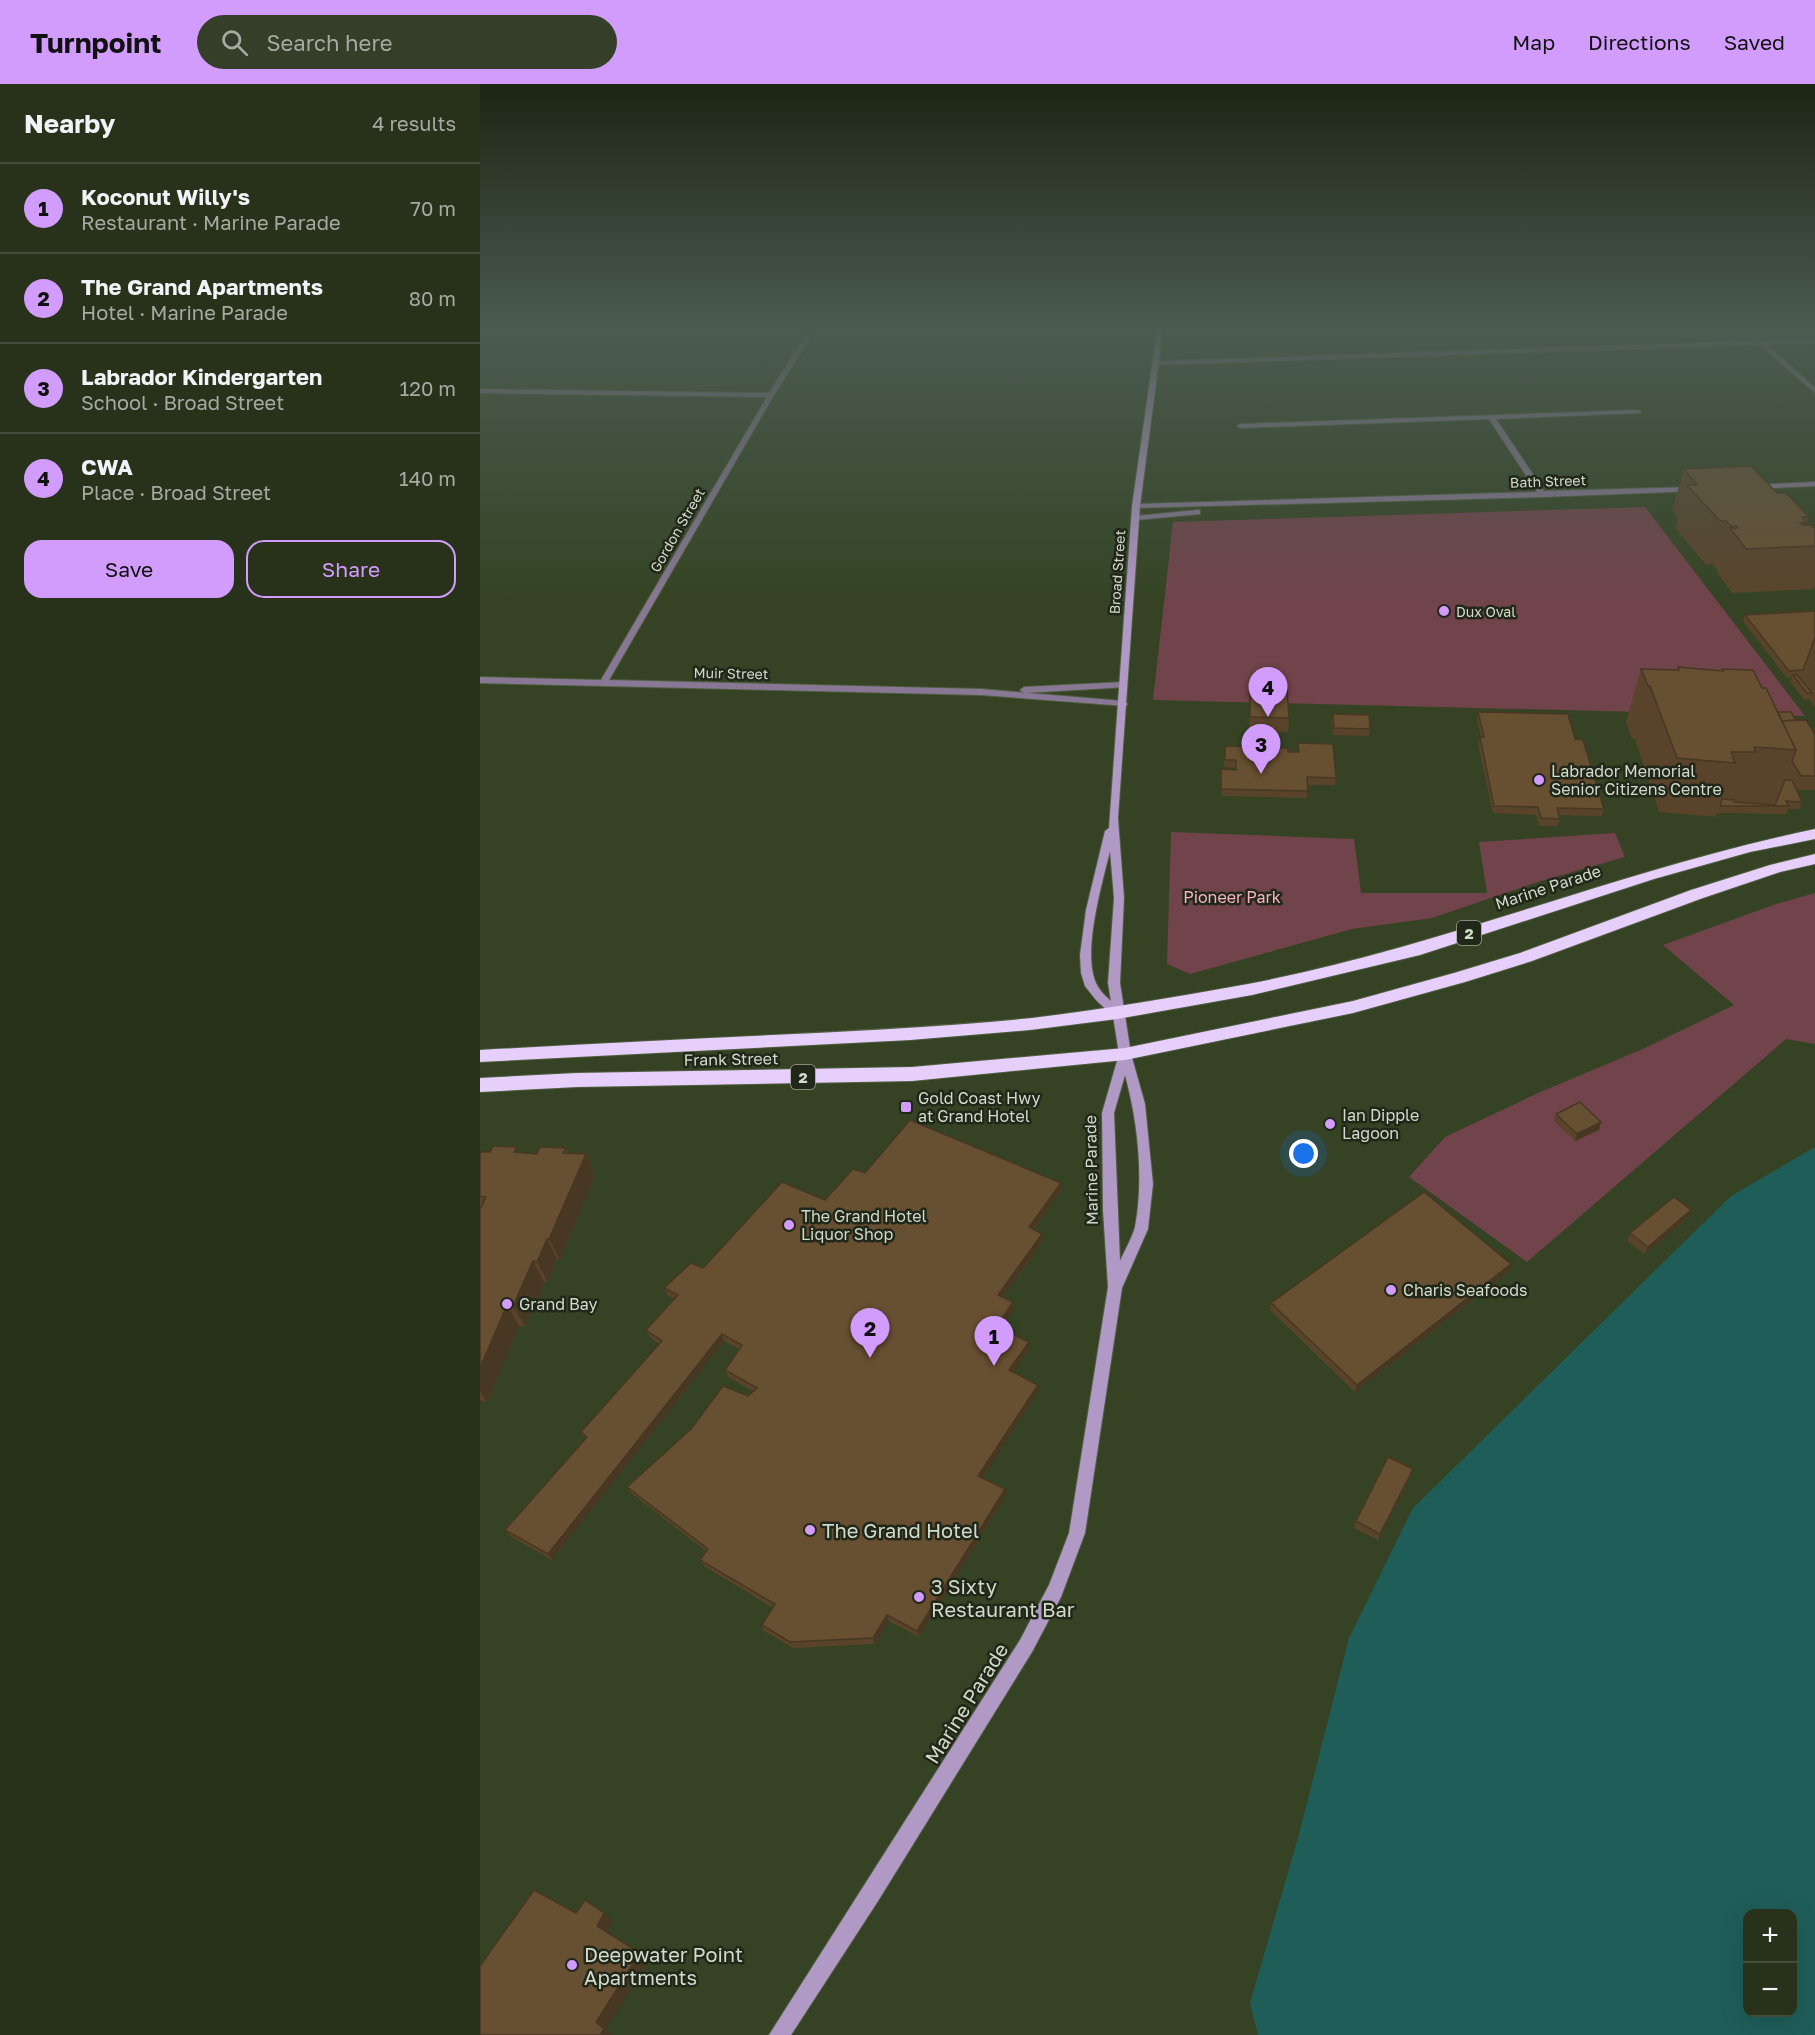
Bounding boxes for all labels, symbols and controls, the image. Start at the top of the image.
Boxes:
search box [197,15,617,69]
text: Turnpoint [30,26,161,59]
icon: search [218,26,251,59]
text: Search here [266,29,393,56]
text: Map [1512,29,1555,55]
text: Directions [1588,29,1691,55]
text: Saved [1724,29,1785,55]
text: Nearby [24,108,115,139]
text: 4 results [372,111,456,135]
text: Koconut Willy's [81,183,250,210]
text: 1 [38,196,49,220]
text: 70 m [410,196,456,220]
text: Restaurant · Marine Parade [81,210,341,234]
text: The Grand Apartments [81,273,323,300]
text: 2 [37,286,50,310]
text: 80 m [409,286,456,310]
text: Hotel · Marine Parade [81,300,288,324]
text: Labrador Kindergarten [81,363,322,390]
text: 3 [37,376,50,400]
text: 120 m [400,376,456,400]
text: School · Broad Street [81,390,284,414]
text: CWA [81,453,133,480]
text: 4 [37,466,50,490]
text: 140 m [399,466,456,490]
street label: Bath Street [1510,471,1586,491]
text: Place · Broad Street [81,480,271,504]
street label: Gordon Street [646,485,708,575]
street label: Broad Street [1106,529,1128,615]
button: Save [24,540,234,598]
button: Share [246,540,456,598]
place label: Dux Oval [1456,603,1516,620]
marker: Dux Oval [1437,604,1451,618]
street label: Muir Street [694,664,768,682]
pin: 4 [1248,668,1288,717]
pin: 3 [1242,724,1280,774]
place label: Labrador Memorial Senior Citizens Centre [1551,761,1722,799]
marker: Labrador Memorial Senior Citizens Centre [1532,773,1546,787]
street label: Marine Parade [1493,860,1603,914]
park label: Pioneer Park [1183,887,1281,907]
road number: 2 [1457,921,1481,945]
street label: Frank Street [683,1048,779,1070]
road number: 2 [791,1065,815,1089]
place label: Gold Coast Hwy at Grand Hotel [918,1088,1041,1126]
marker: Gold Coast Hwy at Grand Hotel [899,1100,913,1114]
place label: Ian Dipple Lagoon [1342,1105,1419,1143]
street label: Marine Parade [1080,1115,1102,1225]
marker: Ian Dipple Lagoon [1323,1117,1337,1131]
your location [1289,1139,1318,1168]
place label: The Grand Hotel Liquor Shop [801,1206,927,1244]
marker: The Grand Hotel Liquor Shop [782,1218,796,1232]
place label: Charis Seafoods [1403,1280,1528,1300]
marker: Charis Seafoods [1384,1283,1398,1297]
place label: Grand Bay [519,1294,598,1314]
marker: Grand Bay [500,1297,514,1311]
pin: 2 [850,1308,890,1358]
pin: 1 [974,1316,1014,1366]
place label: The Grand Hotel [822,1518,979,1542]
marker: The Grand Hotel [803,1523,817,1537]
place label: 3 Sixty Restaurant Bar [931,1574,1075,1621]
marker: 3 Sixty Restaurant Bar [912,1590,926,1604]
street label: Marine Parade [919,1638,1013,1768]
map controls [1743,1909,1797,2017]
button: + [1743,1909,1797,1963]
place label: Deepwater Point Apartments [584,1942,743,1989]
marker: Deepwater Point Apartments [565,1958,579,1972]
button: − [1743,1963,1797,2017]

